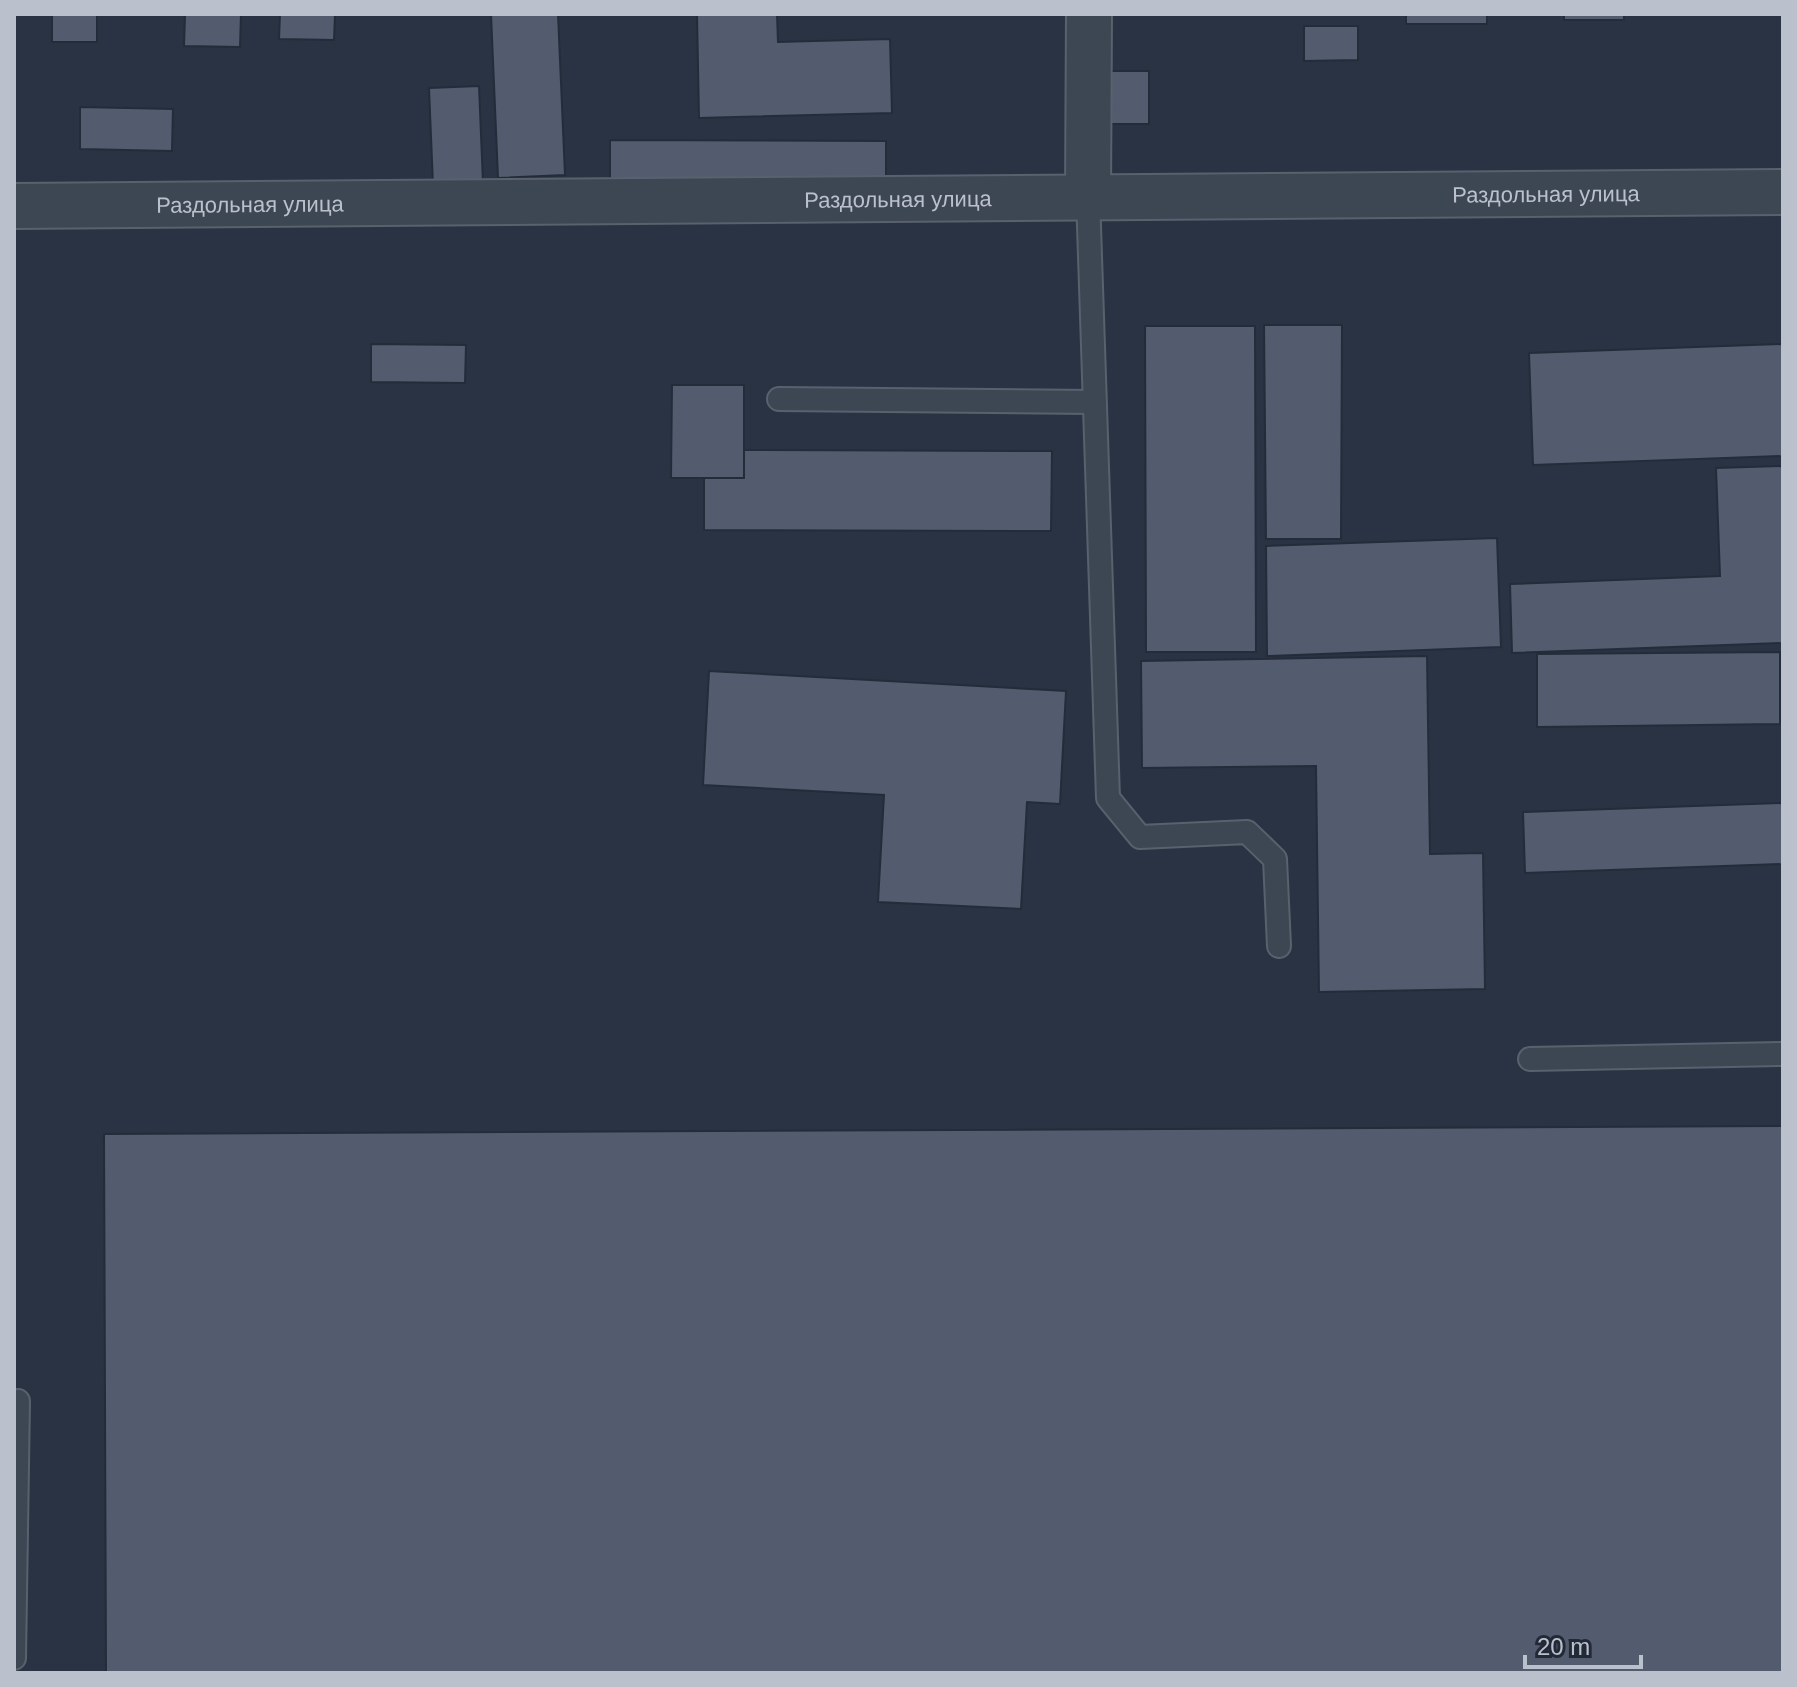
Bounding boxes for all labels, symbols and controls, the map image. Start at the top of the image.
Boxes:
street label: Раздольная улица [1452,181,1641,207]
street label: Раздольная улица [804,186,993,212]
street label: Раздольная улица [156,191,345,217]
scale bar [1525,1619,1641,1669]
text: 20 m [1537,1633,1590,1660]

